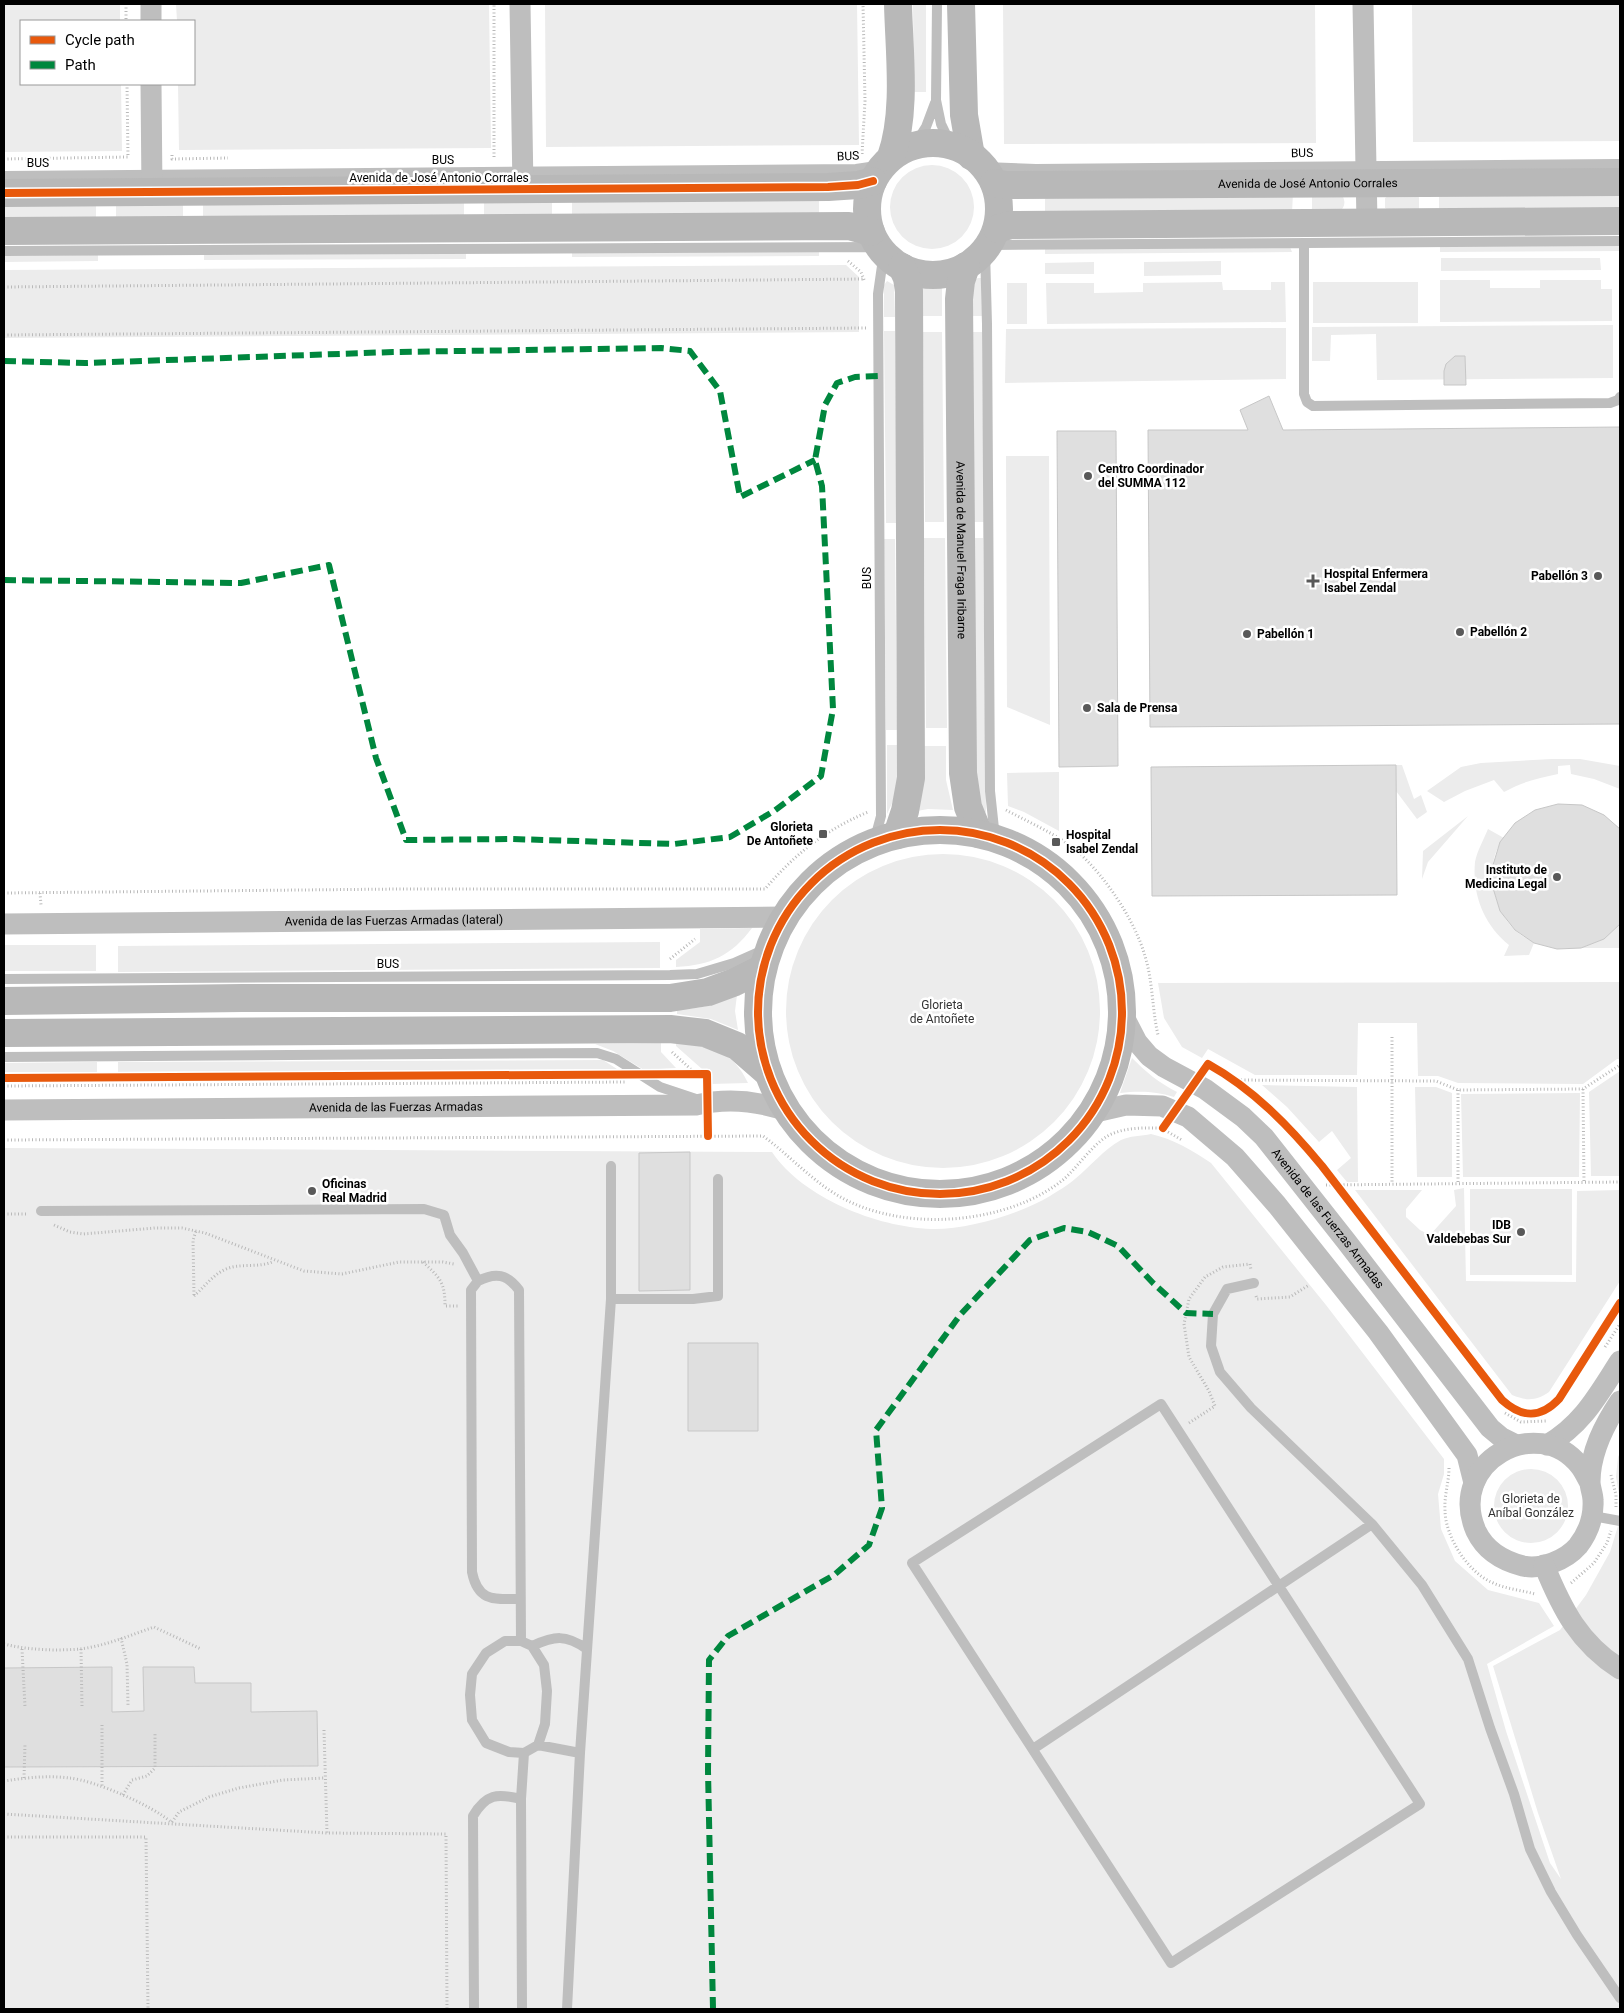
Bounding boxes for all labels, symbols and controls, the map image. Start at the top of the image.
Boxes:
legend [20,20,195,85]
text: Cycle path [65,31,135,49]
text: Path [65,56,96,74]
street label: BUS [1291,146,1313,160]
street label: BUS [837,149,859,163]
street label: BUS [432,153,454,167]
street label: BUS [27,156,49,170]
street label: Avenida de José Antonio Corrales [349,171,529,185]
street label: Avenida de José Antonio Corrales [1218,176,1398,191]
street label: Avenida de Manuel Fraga Iribarne [953,461,969,639]
place label: Centro Coordinador del SUMMA 112 [1098,462,1204,490]
marker: Centro Coordinador del SUMMA 112 [1082,470,1094,482]
street label: BUS [860,567,874,589]
place label: Hospital Enfermera Isabel Zendal [1324,567,1429,595]
place label: Pabellón 3 [1531,569,1588,583]
marker: Pabellón 3 [1592,570,1604,582]
marker: Hospital Enfermera Isabel Zendal [1306,574,1320,588]
place label: Pabellón 2 [1470,625,1527,639]
marker: Pabellón 2 [1454,626,1466,638]
place label: Pabellón 1 [1257,627,1314,641]
marker: Pabellón 1 [1241,628,1253,640]
place label: Sala de Prensa [1097,701,1178,715]
marker: Sala de Prensa [1081,702,1093,714]
place label: Glorieta De Antoñete [747,820,814,848]
marker: Glorieta De Antoñete [817,828,829,840]
place label: Hospital Isabel Zendal [1066,828,1138,856]
marker: Hospital Isabel Zendal [1050,836,1062,848]
place label: Instituto de Medicina Legal [1465,863,1548,891]
marker: Instituto de Medicina Legal [1551,871,1563,883]
street label: Avenida de las Fuerzas Armadas (lateral) [285,913,503,928]
street label: BUS [377,957,399,971]
park label: Glorieta de Antoñete [910,998,974,1026]
street label: Avenida de las Fuerzas Armadas [309,1100,483,1115]
street label: Avenida de las Fuerzas Armadas [1269,1146,1387,1291]
place label: Oficinas Real Madrid [322,1177,387,1205]
marker: Oficinas Real Madrid [306,1185,318,1197]
place label: IDB Valdebebas Sur [1427,1218,1512,1246]
marker: IDB Valdebebas Sur [1515,1226,1527,1238]
park label: Glorieta de Aníbal González [1488,1492,1574,1520]

